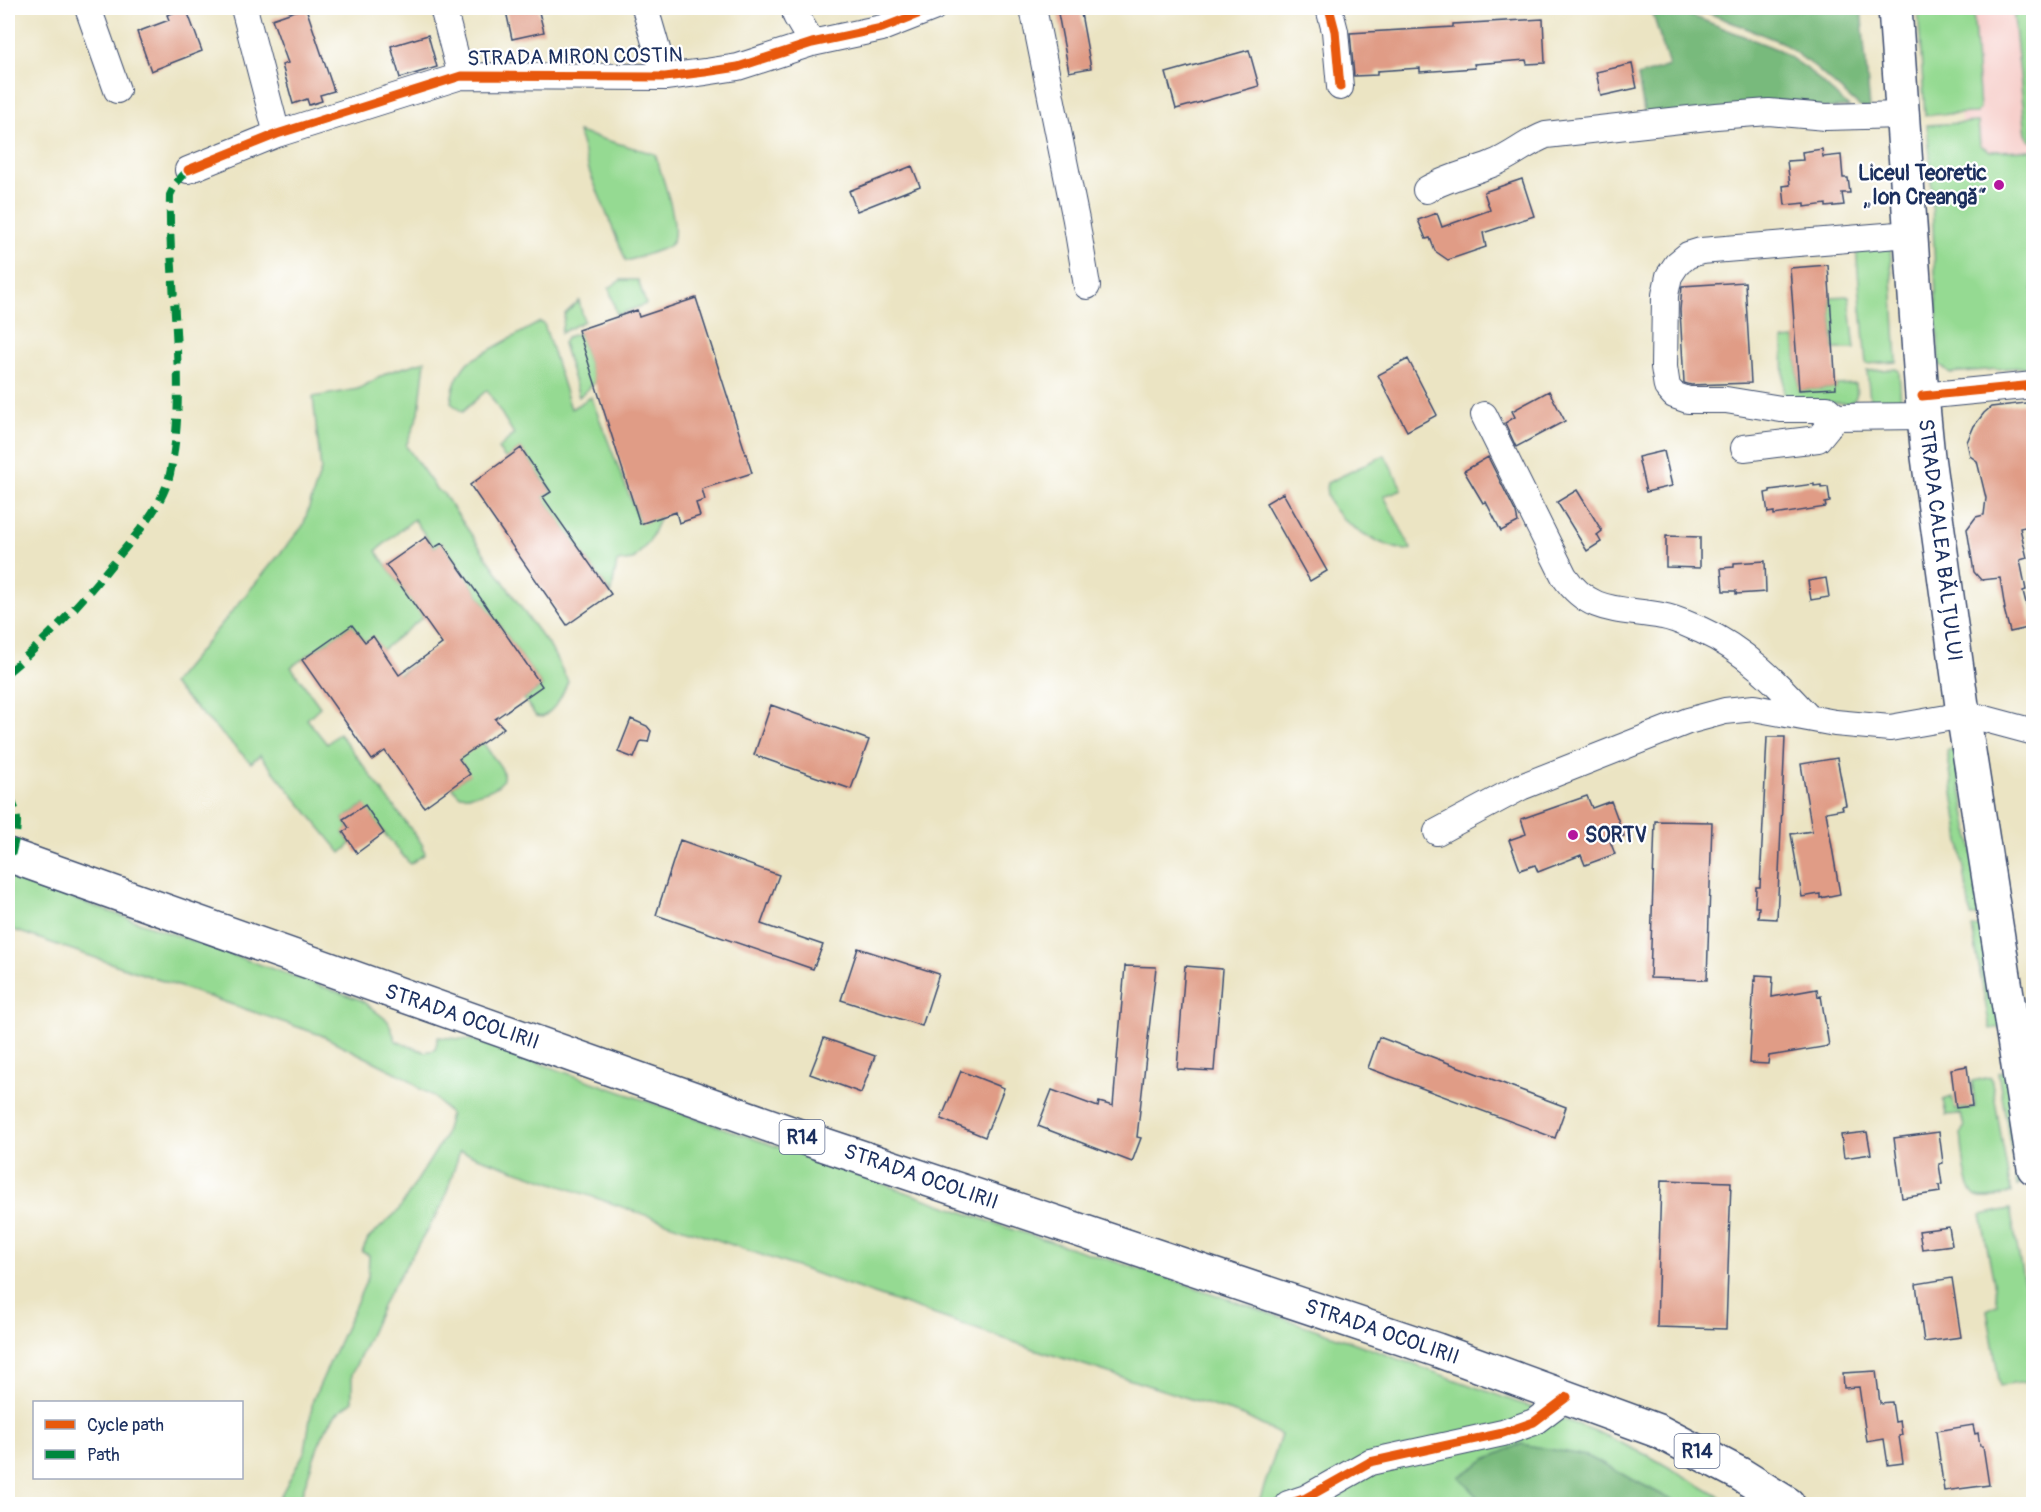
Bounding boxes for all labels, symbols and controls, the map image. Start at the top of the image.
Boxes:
street label: STRADA MIRON COSTIN [467,42,683,72]
place label: Liceul Teoretic „Ion Creangă“ [1858,160,1987,211]
marker: Liceul Teoretic „Ion Creangă“ [1992,178,2006,192]
street label: STRADA CALEA BĂLȚULUI [1912,417,1968,663]
place label: SORTV [1585,822,1647,849]
marker: SORTV [1566,828,1580,842]
street label: STRADA OCOLIRII [381,978,543,1056]
road number: R14 [780,1120,824,1154]
street label: STRADA OCOLIRII [840,1138,1002,1216]
street label: STRADA OCOLIRII [1301,1293,1463,1371]
legend [33,1401,243,1479]
text: Cycle path [87,1414,164,1437]
road number: R14 [1674,1434,1720,1468]
text: Path [87,1444,120,1467]

